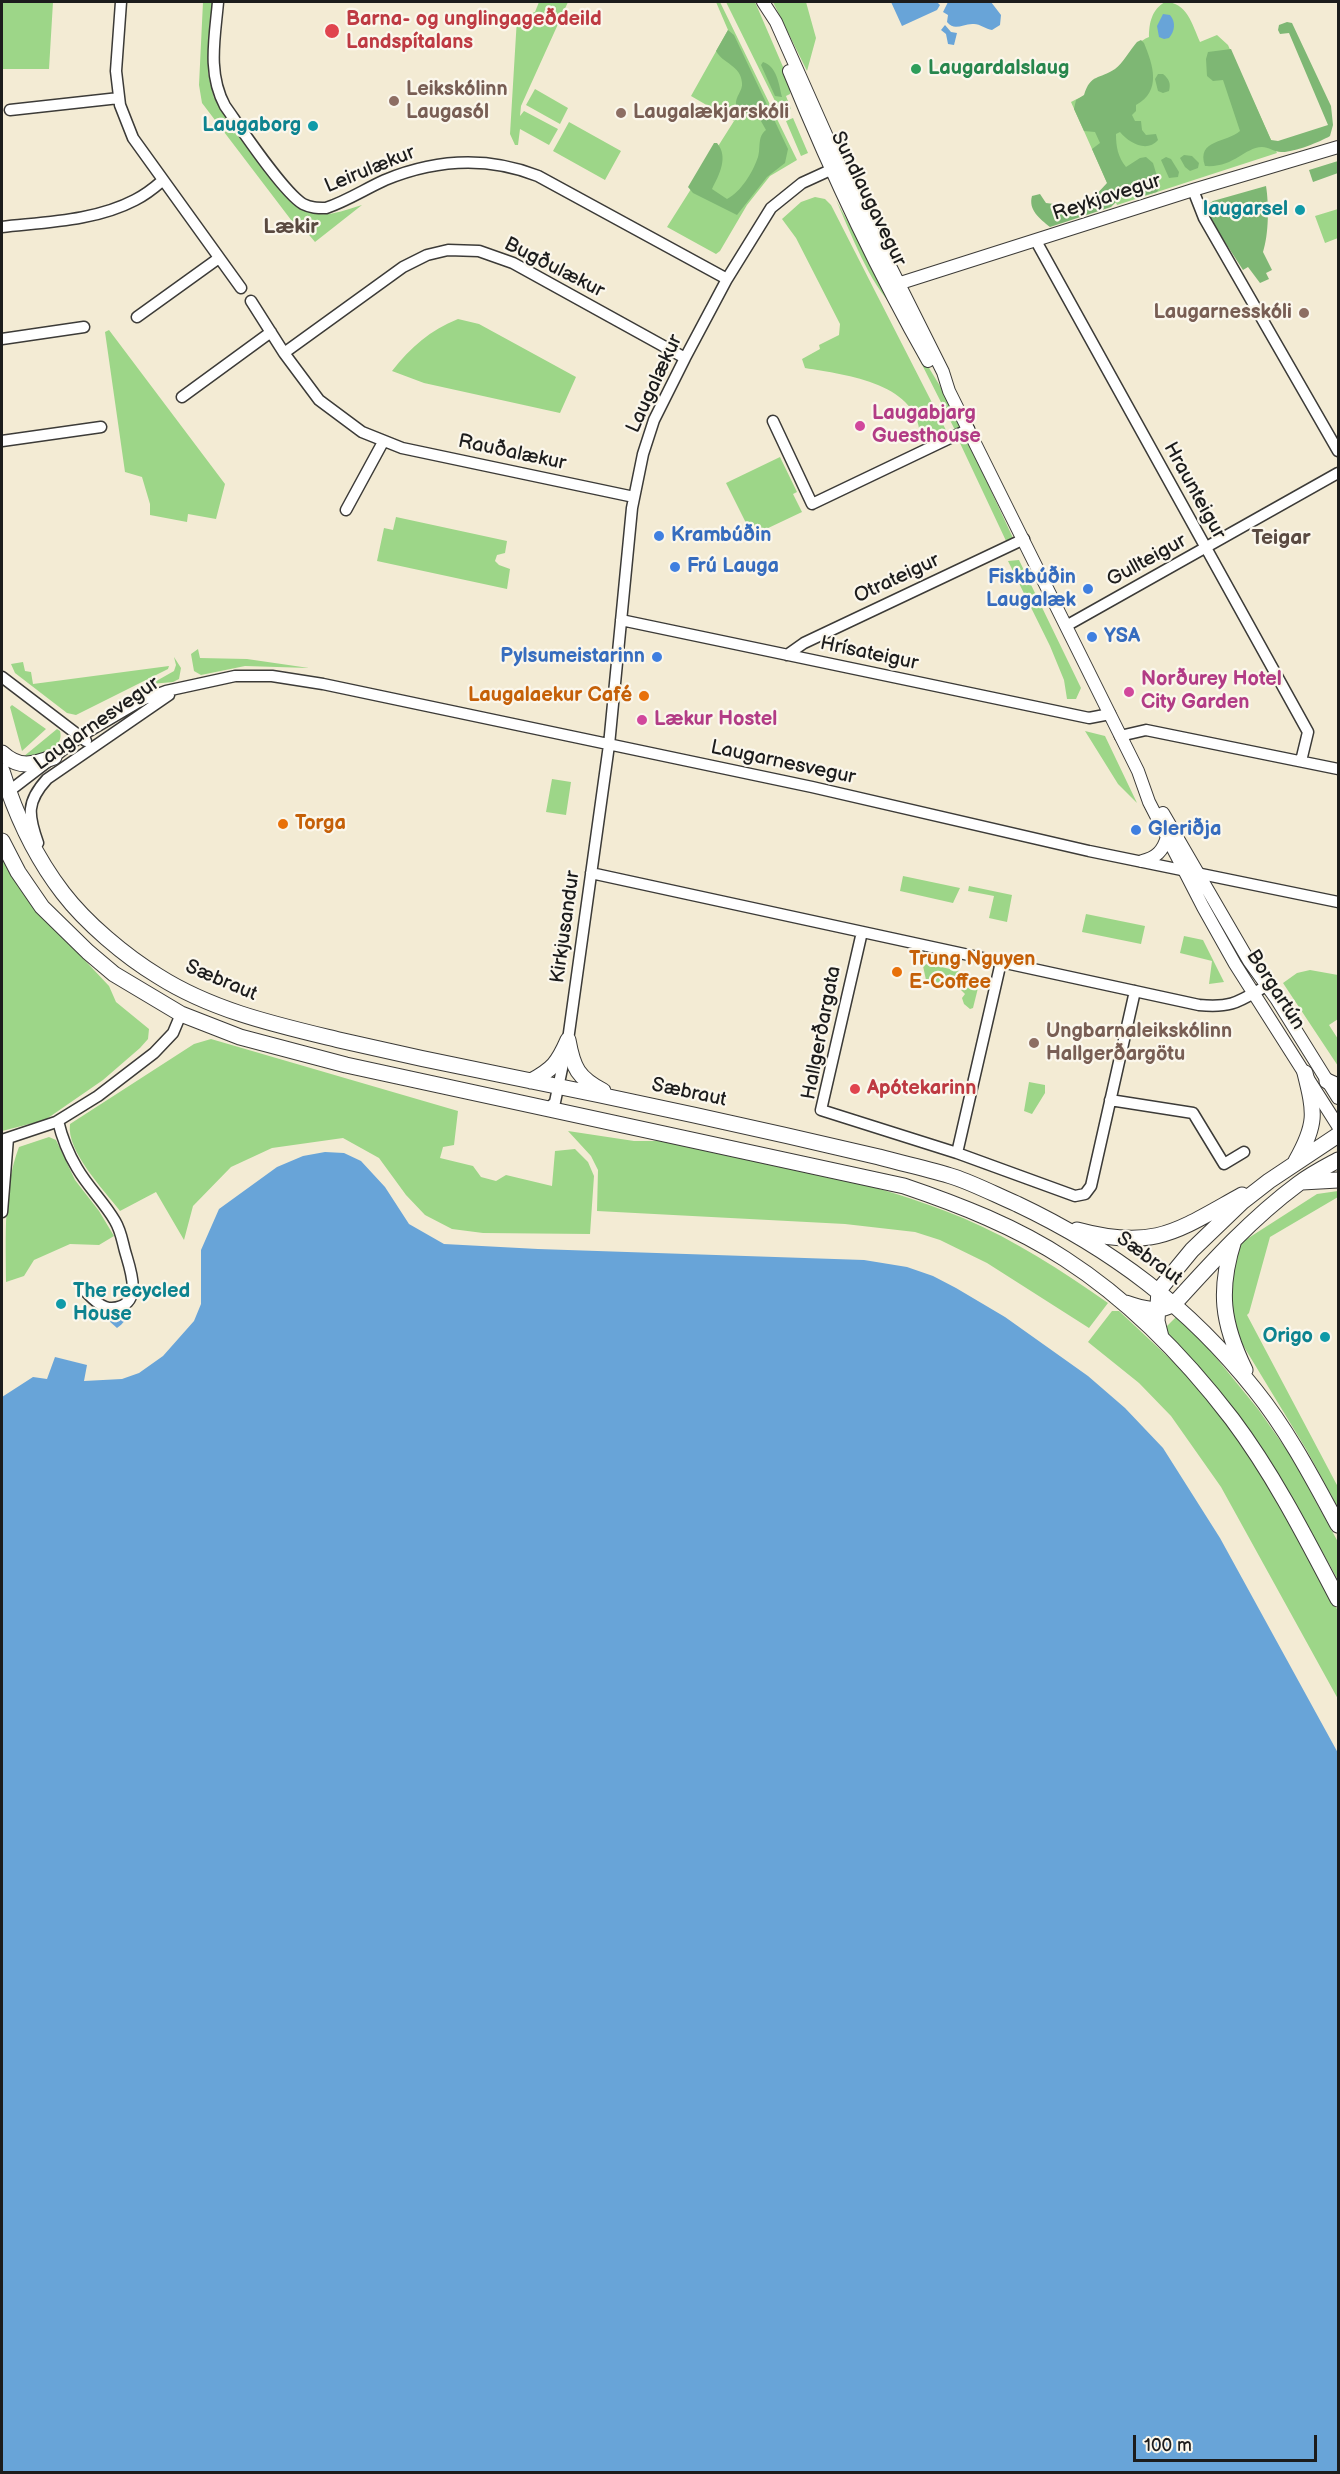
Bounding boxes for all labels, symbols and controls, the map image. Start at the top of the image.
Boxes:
place label: Barna- og unglingageðdeild Landspítalans [346,8,602,55]
marker: Barna- og unglingageðdeild Landspítalans [323,22,341,40]
place label: Laugardalslaug [928,57,1069,81]
marker: Laugardalslaug [909,62,923,76]
place label: Leikskólinn Laugasól [406,78,508,125]
marker: Leikskólinn Laugasól [387,94,401,108]
place label: Laugalækjarskóli [633,101,789,125]
marker: Laugalækjarskóli [614,106,628,120]
place label: Laugaborg [202,114,301,138]
marker: Laugaborg [306,119,320,133]
street label: Sundlaugavegur [825,128,911,270]
street label: Leirulækur [321,141,419,199]
street label: Reykjavegur [1050,169,1164,227]
place label: laugarsel [1203,198,1288,222]
marker: laugarsel [1293,203,1307,217]
district label: Lækir [263,215,319,241]
street label: Bugðulækur [500,232,608,304]
place label: Laugarnesskóli [1154,301,1292,325]
marker: Laugarnesskóli [1297,306,1311,320]
street label: Laugalækur [622,331,688,437]
place label: Laugabjarg Guesthouse [872,402,981,449]
marker: Laugabjarg Guesthouse [853,419,867,433]
street label: Rauðalækur [456,430,568,476]
street label: Hraunteigur [1158,438,1230,544]
place label: Krambúðin [671,524,771,548]
district label: Teigar [1251,526,1311,552]
marker: Krambúðin [652,529,666,543]
street label: Gullteigur [1103,529,1191,593]
street label: Otrateigur [850,549,944,609]
place label: Frú Lauga [687,555,779,579]
marker: Frú Lauga [668,560,682,574]
place label: Fiskbúðin Laugalæk [986,566,1076,613]
marker: Fiskbúðin Laugalæk [1081,582,1095,596]
place label: YSA [1104,625,1140,649]
marker: YSA [1085,630,1099,644]
street label: Hrísateigur [818,632,920,676]
place label: Pylsumeistarinn [500,645,645,669]
marker: Pylsumeistarinn [650,650,664,664]
place label: Norðurey Hotel City Garden [1141,668,1282,715]
street label: Laugarnesvegur [30,672,164,776]
place label: Laugalaekur Café [468,684,632,708]
marker: Norðurey Hotel City Garden [1122,685,1136,699]
marker: Laugalaekur Café [637,689,651,703]
place label: Lækur Hostel [654,708,777,732]
marker: Lækur Hostel [635,713,649,727]
street label: Laugarnesvegur [708,736,858,790]
place label: Torga [295,812,346,836]
marker: Torga [276,817,290,831]
place label: Gleriðja [1148,818,1221,842]
marker: Gleriðja [1129,823,1143,837]
street label: Kirkjusandur [546,869,586,985]
street label: Borgartún [1240,946,1310,1034]
place label: Trung Nguyen E-Coffee [909,948,1035,995]
street label: Sæbraut [181,955,261,1007]
street label: Hallgerðargata [797,964,847,1102]
marker: Trung Nguyen E-Coffee [890,965,904,979]
place label: Ungbarnaleikskólinn Hallgerðargötu [1046,1020,1232,1067]
marker: Ungbarnaleikskólinn Hallgerðargötu [1027,1036,1041,1050]
street label: Sæbraut [649,1073,729,1113]
place label: Apótekarinn [867,1077,976,1101]
marker: Apótekarinn [848,1082,862,1096]
street label: Sæbraut [1111,1227,1187,1291]
place label: The recycled House [73,1280,190,1327]
marker: The recycled House [54,1297,68,1311]
place label: Origo [1263,1325,1313,1349]
marker: Origo [1318,1330,1332,1344]
scale bar [1136,2423,1320,2461]
text: 100 m [1144,2435,1192,2456]

